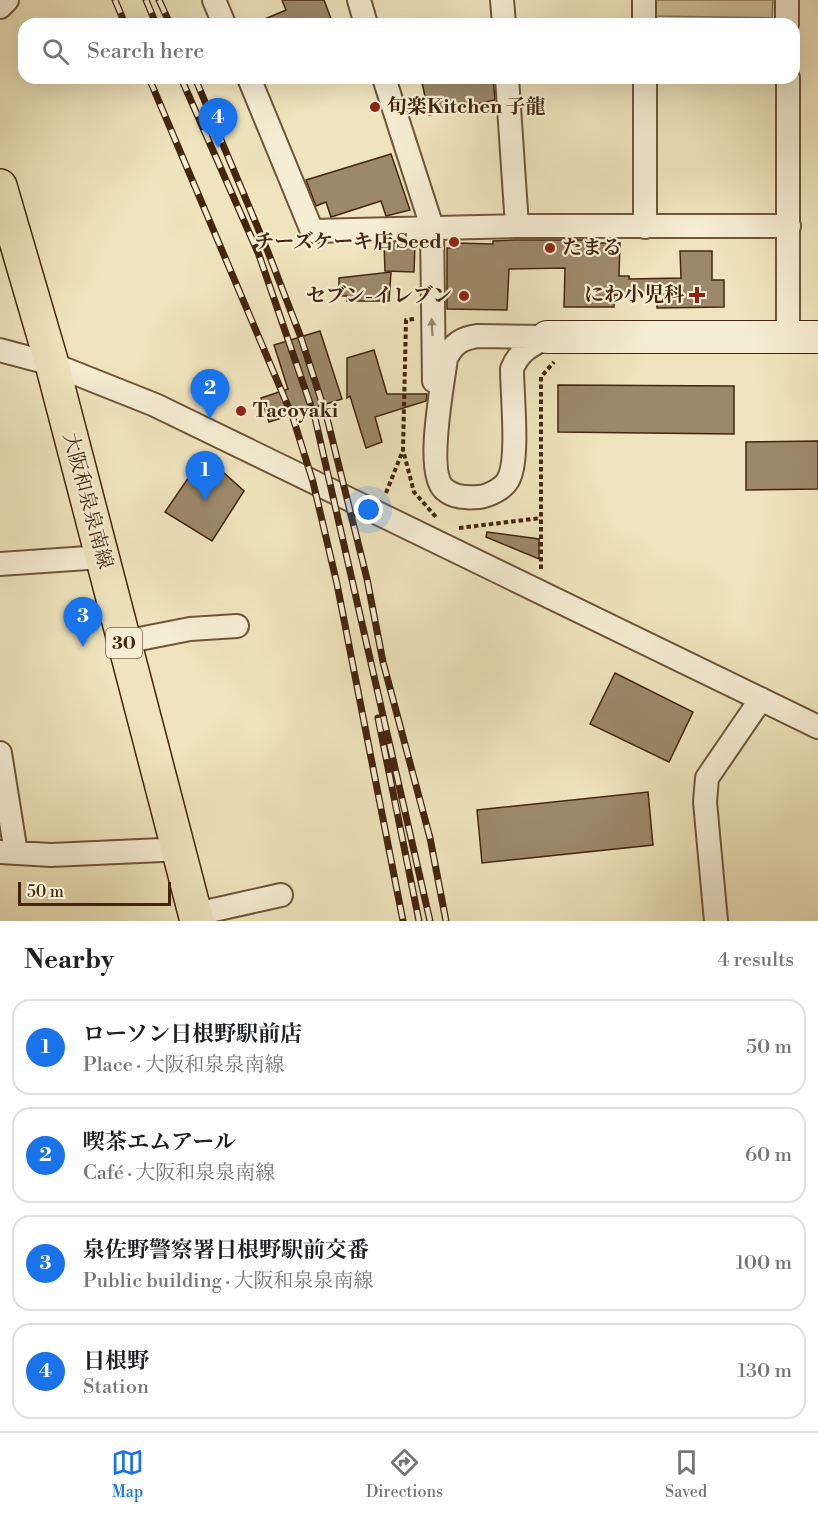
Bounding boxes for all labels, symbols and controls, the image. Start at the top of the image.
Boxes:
search box [18,18,800,84]
icon: search [39,35,72,68]
text: Search here [87,38,204,65]
place label: 旬楽Kitchen 子龍 [387,95,546,120]
pin: 4 [198,98,238,148]
marker: 旬楽Kitchen 子龍 [368,100,382,114]
place label: チーズケーキ店 Seed [254,230,442,255]
marker: チーズケーキ店 Seed [447,235,461,249]
place label: たまる [562,236,622,261]
marker: たまる [543,241,557,255]
place label: にわ小児科 [584,283,684,308]
place label: セブン-イレブン [306,284,452,309]
marker: にわ小児科 [688,286,706,304]
marker: セブン-イレブン [457,289,471,303]
one-way arrow [427,318,436,337]
pin: 2 [190,370,230,419]
place label: Tacoyaki [253,399,339,424]
marker: Tacoyaki [234,404,248,418]
street label: 大阪和泉泉南線 [57,430,117,572]
pin: 1 [186,452,224,501]
your location [354,495,383,524]
pin: 3 [64,598,103,647]
road number: 30 [106,628,142,658]
scale bar [18,879,171,906]
text: 50 m [27,882,64,902]
text: Nearby [24,944,114,976]
text: 4 results [717,948,794,973]
text: ローソン日根野駅前店 [83,1021,302,1048]
text: 1 [41,1035,50,1060]
text: 50 m [746,1035,792,1060]
text: Place · 大阪和泉泉南線 [83,1053,284,1078]
text: 喫茶エムアール [83,1129,236,1156]
text: 2 [39,1143,52,1168]
text: 60 m [745,1143,792,1168]
text: Café · 大阪和泉泉南線 [83,1161,275,1186]
text: 泉佐野警察署日根野駅前交番 [83,1237,369,1264]
text: 3 [39,1251,52,1276]
text: 100 m [736,1251,792,1276]
text: Public building · 大阪和泉泉南線 [83,1269,374,1294]
text: 日根野 [83,1348,149,1375]
text: 4 [39,1359,52,1384]
text: 130 m [737,1359,792,1384]
text: Station [83,1375,149,1400]
tab: Map [111,1446,144,1502]
tab: Directions [366,1446,443,1502]
tab: Saved [665,1446,707,1502]

